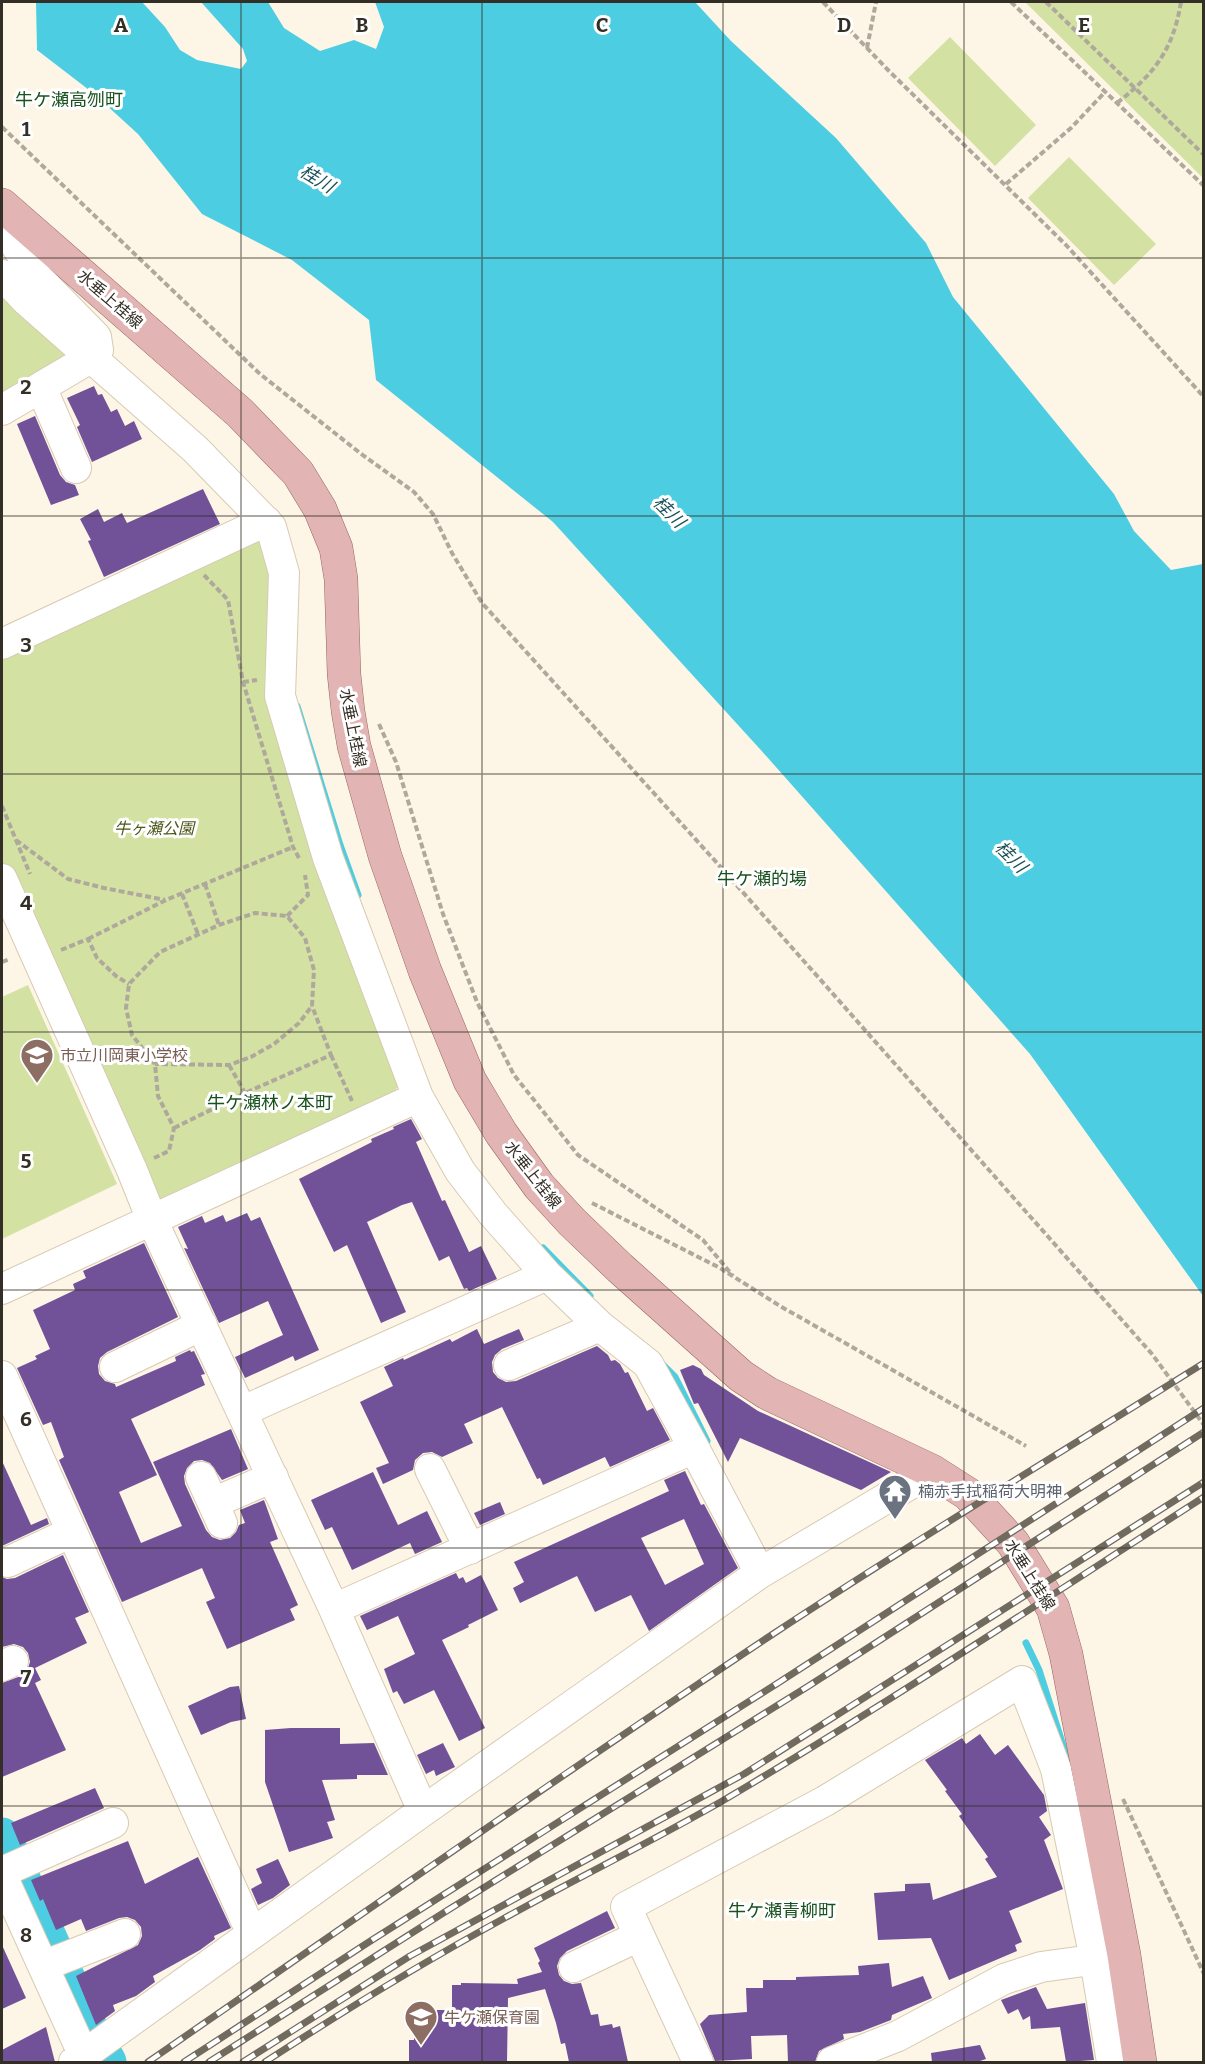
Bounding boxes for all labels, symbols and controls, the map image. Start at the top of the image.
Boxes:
text: A [114,13,129,37]
text: B [356,13,369,37]
text: C [596,13,608,37]
text: D [837,13,851,37]
text: E [1078,13,1090,37]
district label: 牛ケ瀬高刎町 [15,89,123,111]
text: 1 [22,117,31,141]
water label: 桂川 [296,160,340,199]
street label: 水垂上桂線 [74,266,146,332]
text: 2 [20,375,32,399]
water label: 桂川 [648,491,691,534]
text: 3 [20,633,32,657]
street label: 水垂上桂線 [336,687,370,769]
park label: 牛ヶ瀬公園 [114,819,196,838]
water label: 桂川 [990,836,1033,879]
district label: 牛ケ瀬的場 [717,868,807,890]
text: 4 [20,891,32,915]
school or university icon: 市立川岡東小学校 [19,1037,55,1084]
place label: 市立川岡東小学校 [60,1046,188,1065]
district label: 牛ケ瀬林ノ本町 [207,1092,333,1114]
street label: 水垂上桂線 [501,1138,565,1212]
text: 5 [21,1149,32,1173]
text: 6 [20,1407,32,1431]
temple icon: 楠赤手拭稲荷大明神 [877,1473,913,1520]
place label: 楠赤手拭稲荷大明神 [918,1482,1062,1501]
street label: 水垂上桂線 [1001,1536,1059,1614]
text: 7 [21,1665,32,1689]
district label: 牛ケ瀬青柳町 [728,1900,836,1922]
text: 8 [20,1923,32,1947]
school or university icon: 牛ケ瀬保育園 [403,1999,439,2046]
place label: 牛ケ瀬保育園 [444,2008,540,2027]

